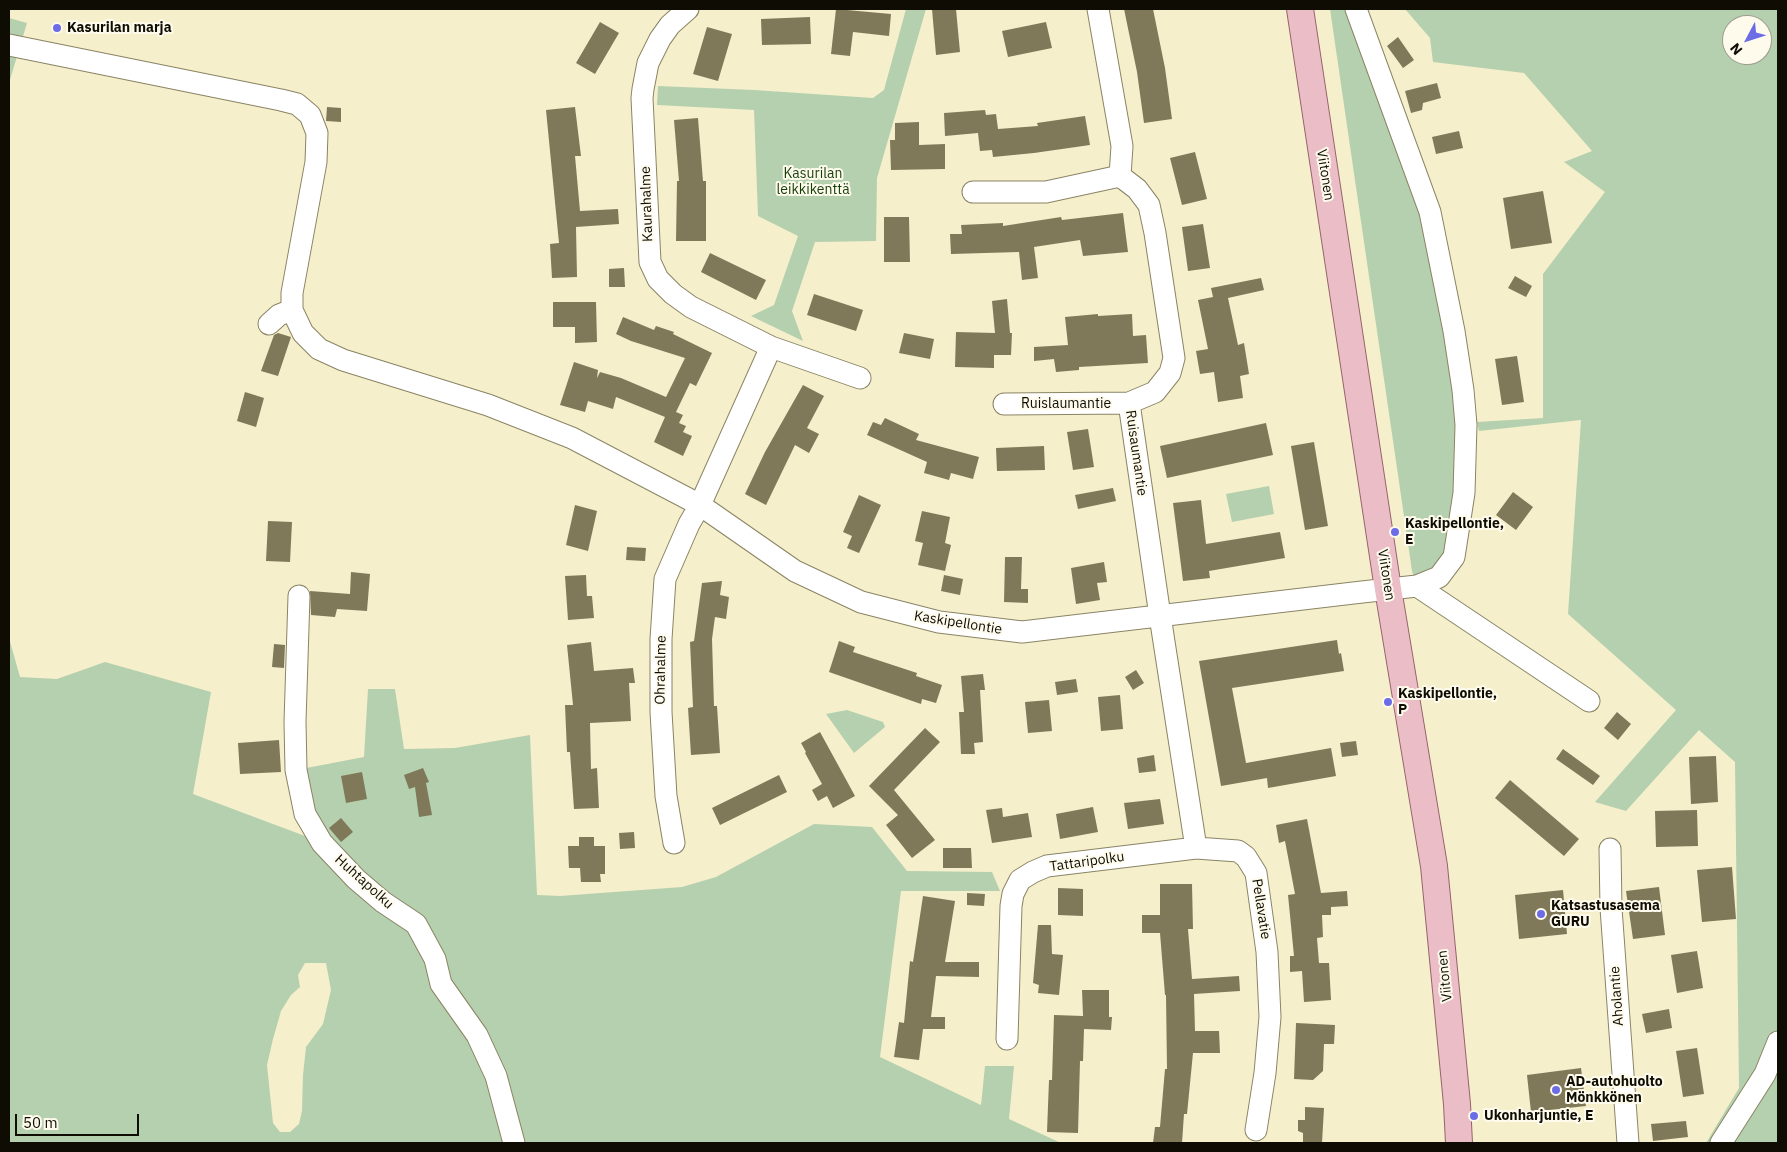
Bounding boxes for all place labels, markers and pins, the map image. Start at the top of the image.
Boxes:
place label: Kasurilan marja [67,20,172,36]
marker: Kasurilan marja [51,22,63,34]
place label: Kaskipellontie, E [1405,516,1504,548]
marker: Kaskipellontie, E [1389,526,1401,538]
place label: Kaskipellontie, P [1398,686,1497,719]
marker: Kaskipellontie, P [1382,696,1394,708]
place label: Katsastusasema GURU [1551,898,1660,930]
marker: Katsastusasema GURU [1535,908,1547,920]
place label: AD-autohuolto Mönkkönen [1566,1074,1663,1106]
marker: AD-autohuolto Mönkkönen [1550,1084,1562,1096]
place label: Ukonharjuntie, E [1484,1108,1593,1124]
marker: Ukonharjuntie, E [1468,1110,1480,1122]

